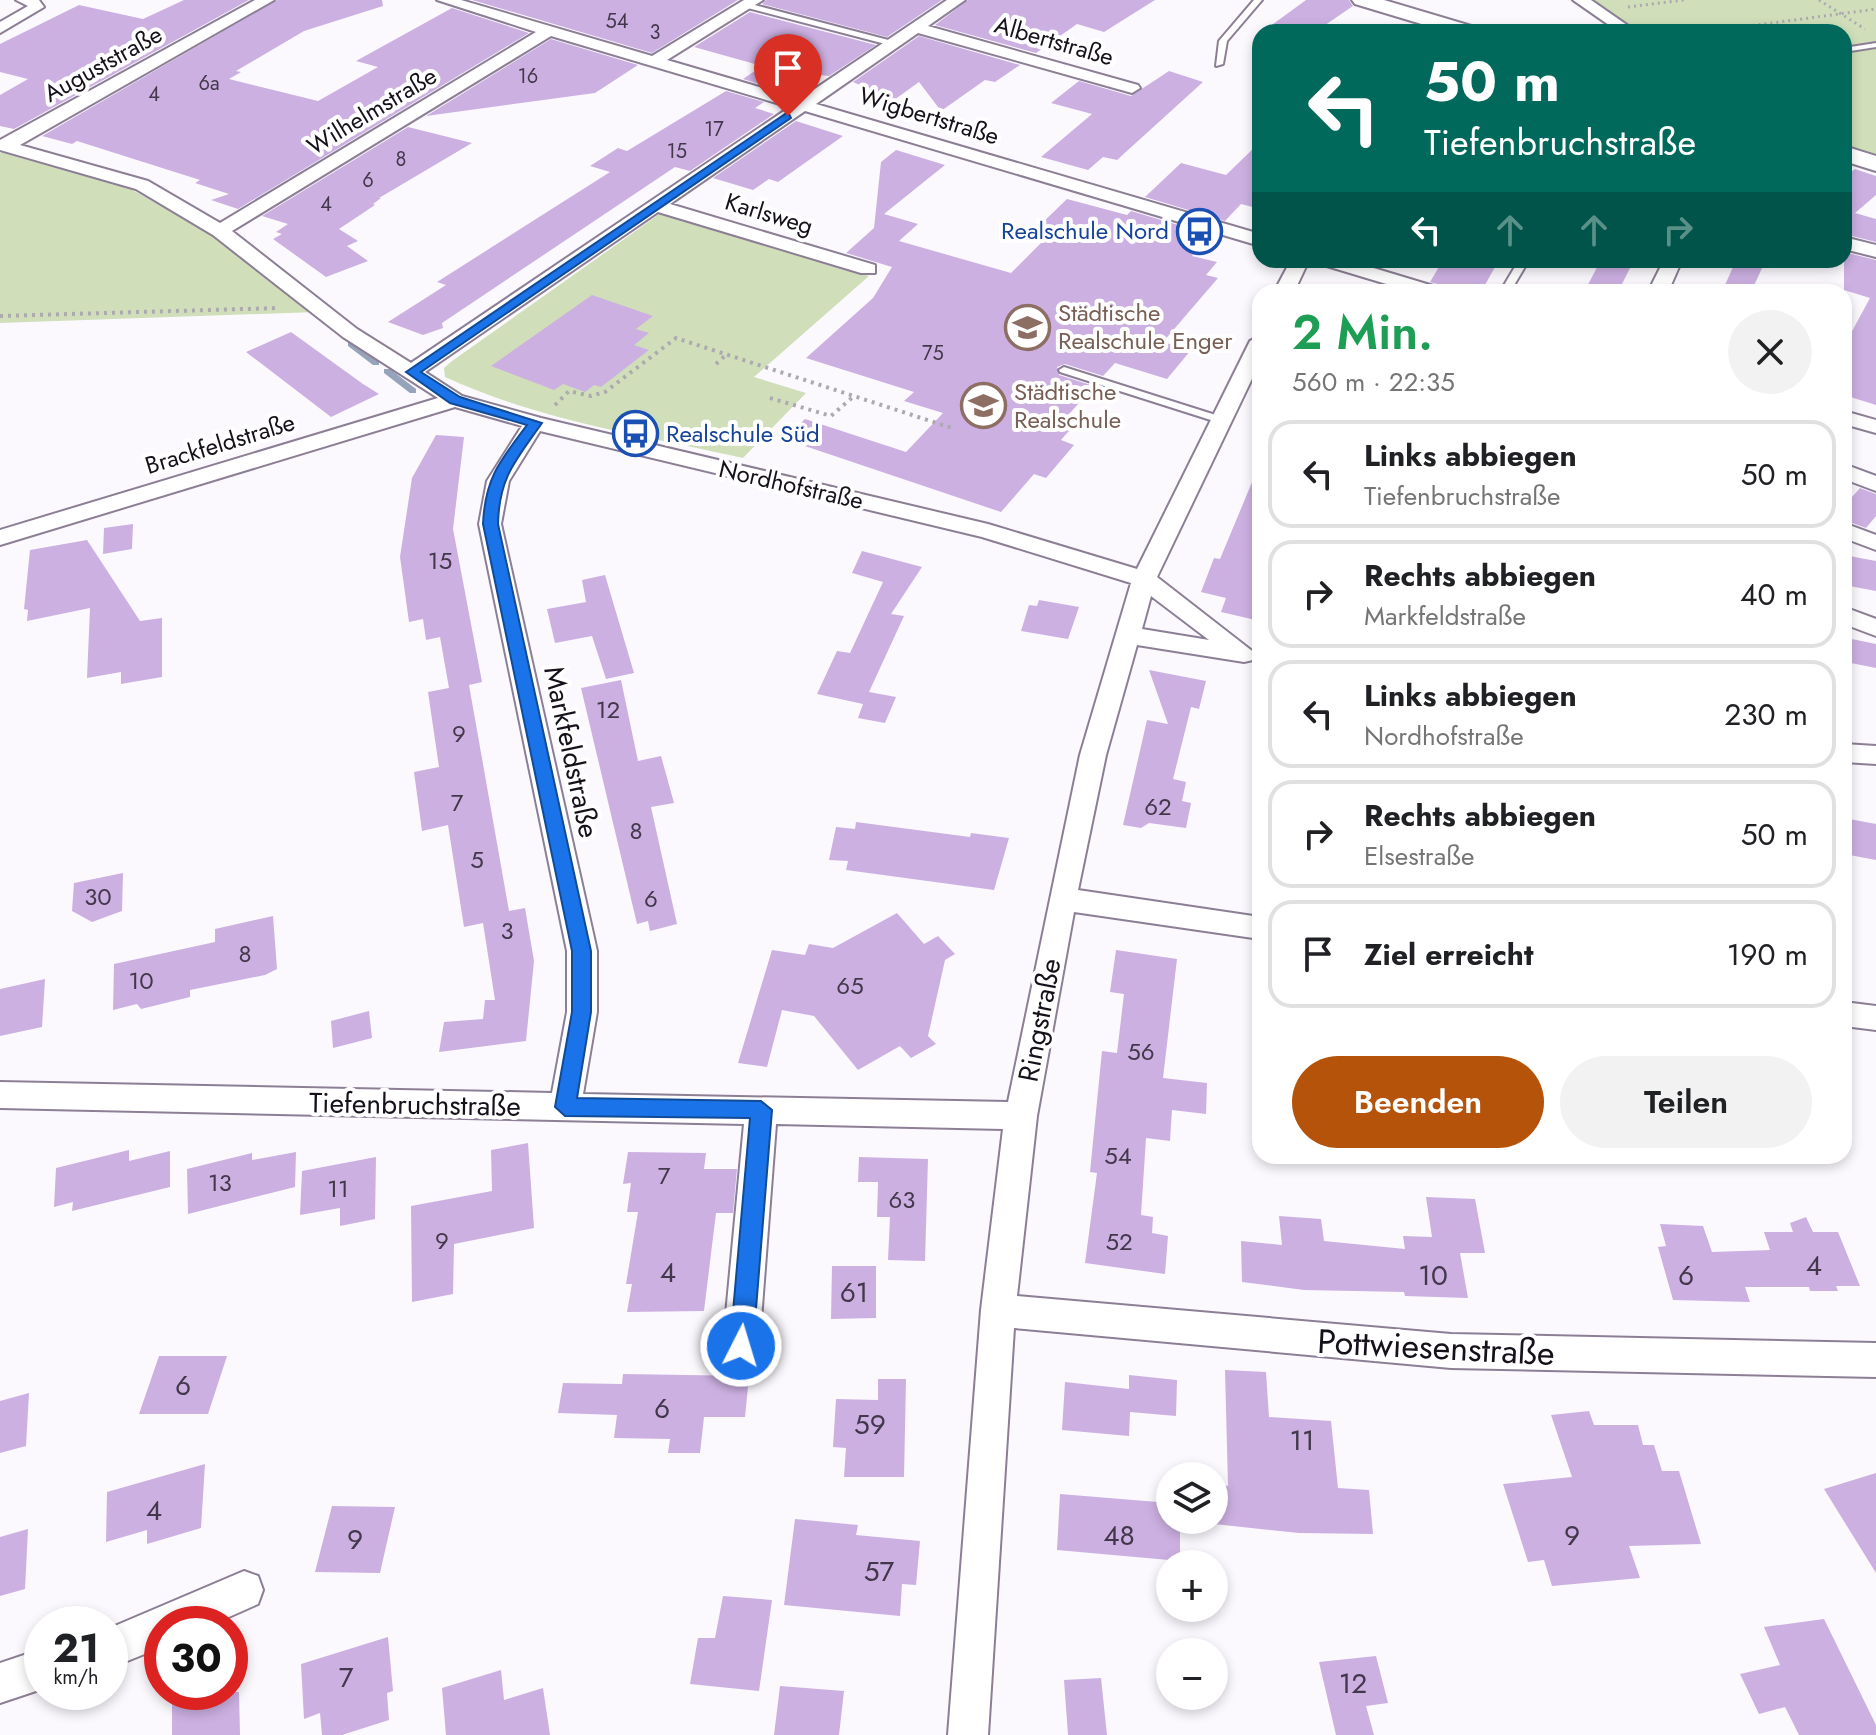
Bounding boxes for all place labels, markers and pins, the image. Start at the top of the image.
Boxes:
pin [754,34,822,116]
bus stop icon: Realschule Nord [1176,207,1224,255]
place label: Realschule Nord [1001,213,1169,248]
place label: Städtische Realschule Enger [1058,295,1233,358]
school or university icon: Städtische Realschule Enger [1003,303,1051,351]
place label: Städtische Realschule [1014,374,1121,437]
school or university icon: Städtische Realschule [959,382,1007,430]
bus stop icon: Realschule Süd [611,410,659,458]
place label: Realschule Süd [666,416,820,451]

